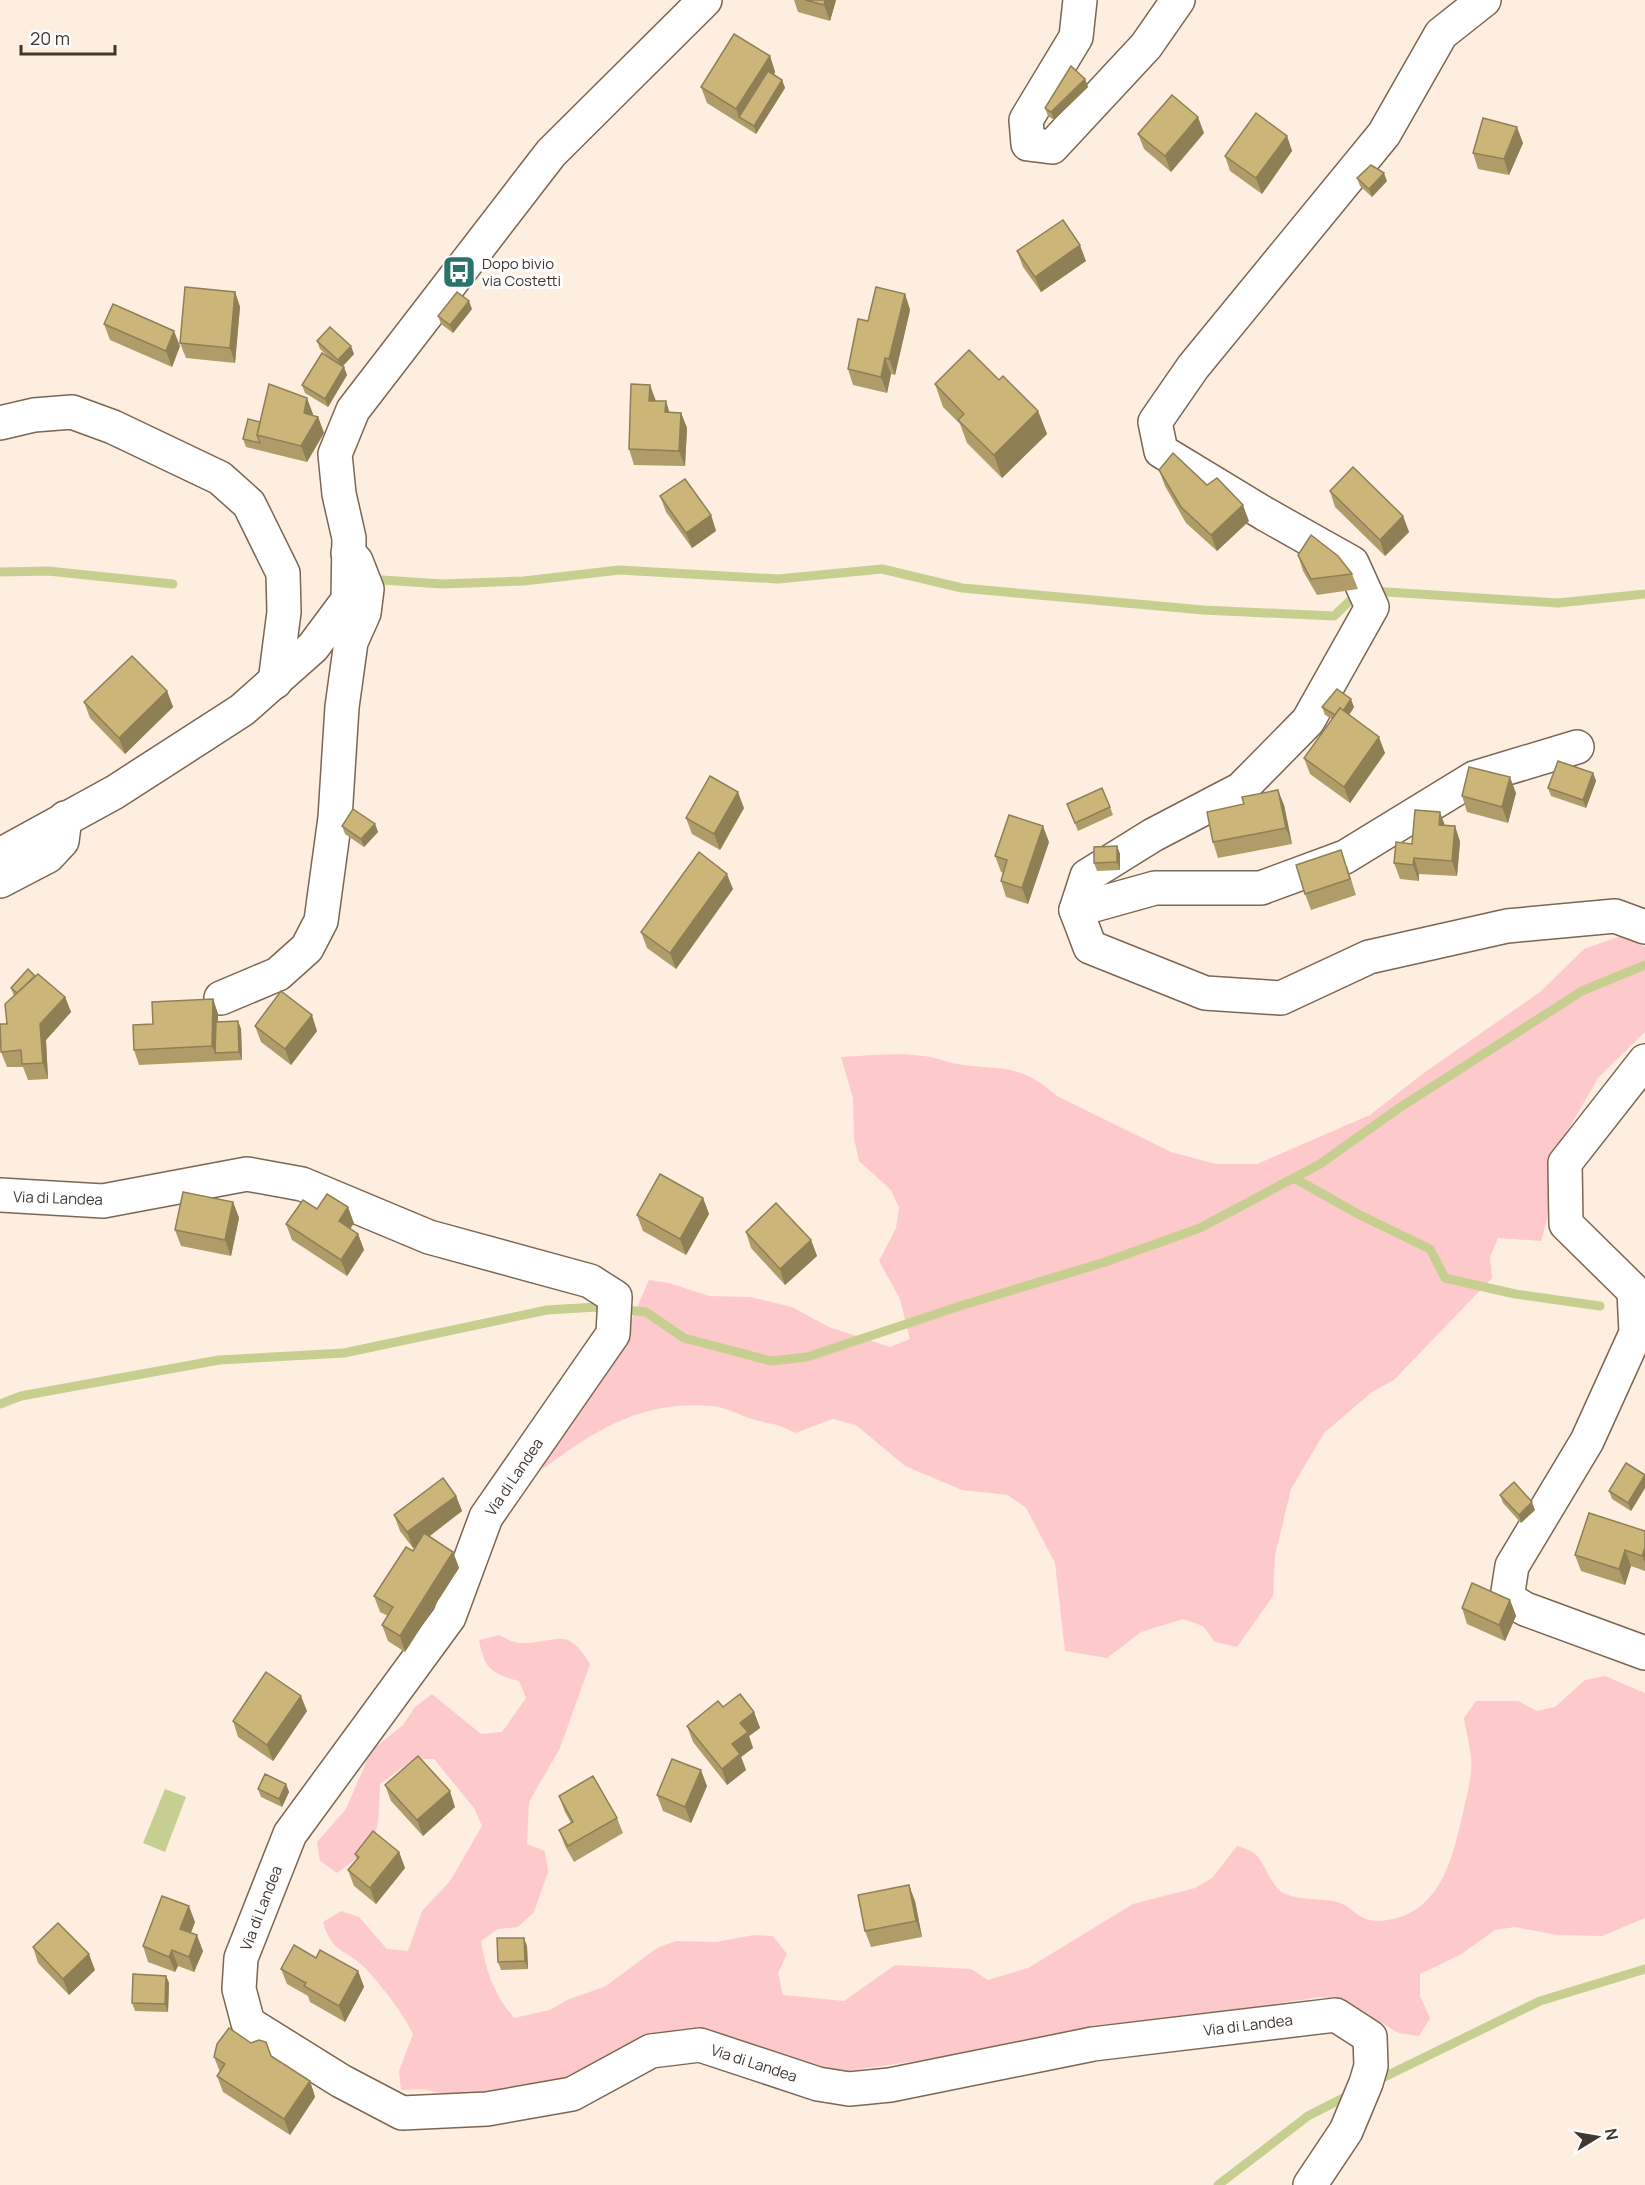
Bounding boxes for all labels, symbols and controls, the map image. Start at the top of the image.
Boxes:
scale bar [21,18,116,56]
text: 20 m [30,26,70,50]
place label: Dopo bivio via Costetti [482,253,561,291]
bus stop icon: Dopo bivio via Costetti [441,254,477,290]
street label: Via di Landea [13,1186,103,1210]
street label: Via di Landea [480,1434,548,1520]
street label: Via di Landea [235,1862,287,1954]
street label: Via di Landea [1202,2009,1294,2041]
street label: Via di Landea [708,2039,800,2087]
north arrow [1567,2107,1627,2167]
text: N [1600,2126,1624,2142]

